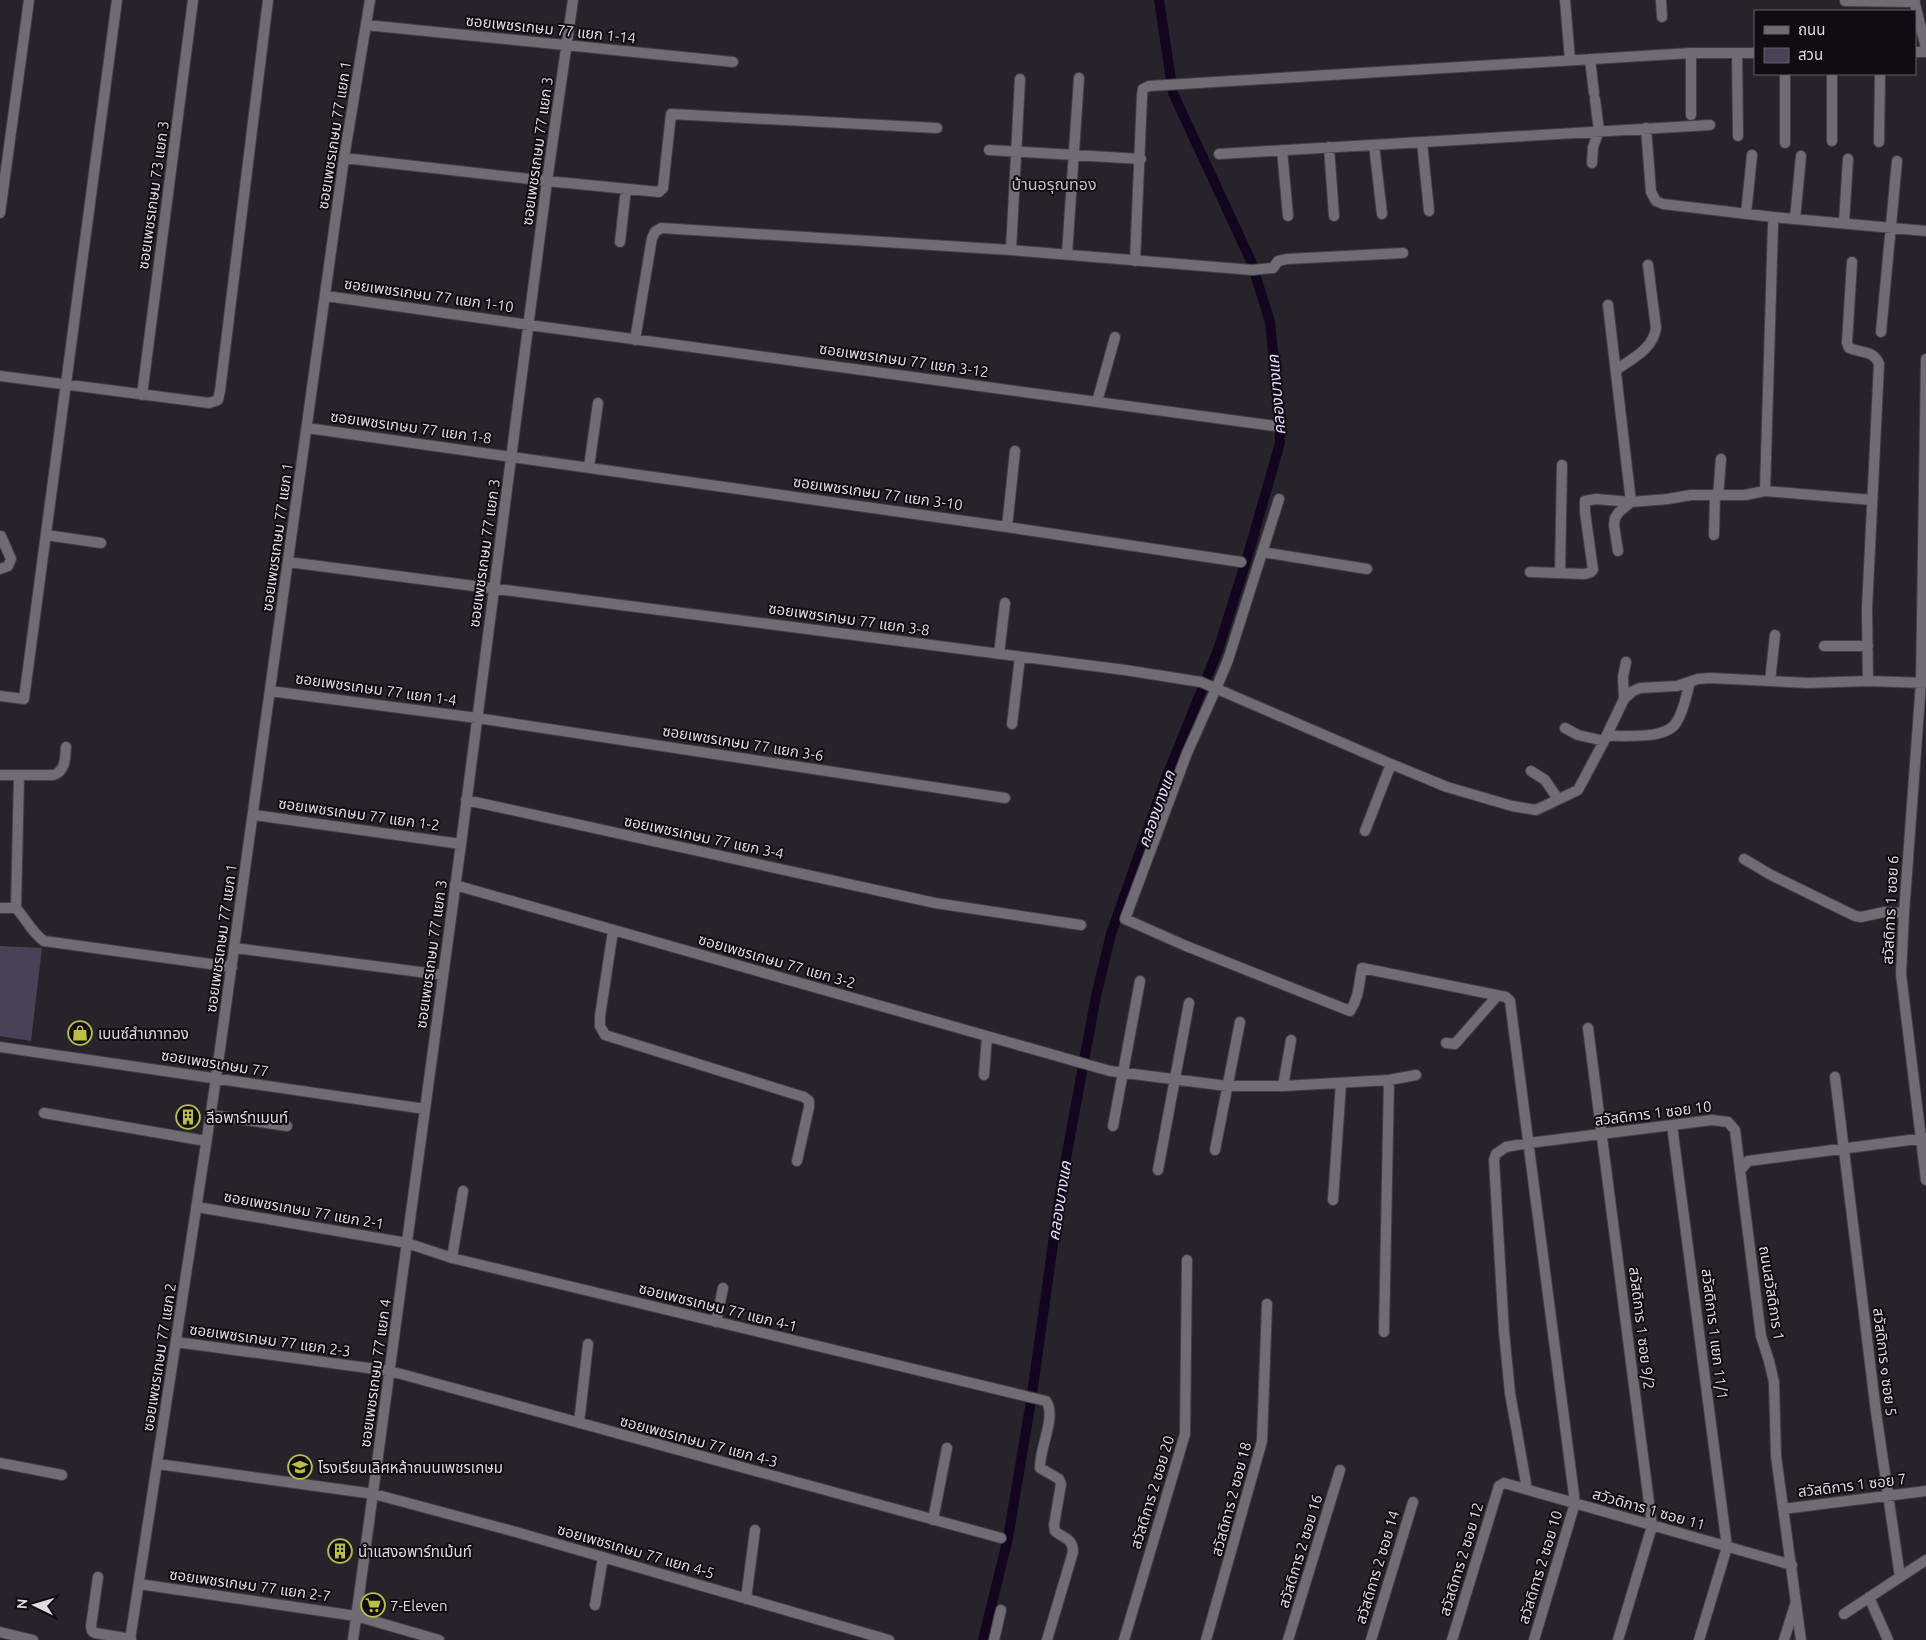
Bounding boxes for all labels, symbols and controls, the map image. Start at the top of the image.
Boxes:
legend [1754,10,1916,75]
street label: ซอยเพชรเกษม 77 แยก 1-14 [465,12,637,46]
text: ถนน [1798,21,1825,38]
text: สวน [1798,46,1823,63]
street label: ซอยเพชรเกษม 77 แยก 1 [314,60,354,210]
street label: ซอยเพชรเกษม 77 แยก 3 [518,76,556,226]
street label: ซอยเพชรเกษม 73 แยก 3 [134,120,172,270]
district label: บ้านอรุณทอง [1011,175,1097,194]
street label: ซอยเพชรเกษม 77 แยก 1-10 [343,275,515,315]
street label: ซอยเพชรเกษม 77 แยก 3-12 [818,340,990,380]
water label: คลองบางแค [1263,353,1288,436]
street label: ซอยเพชรเกษม 77 แยก 1-8 [329,407,493,447]
street label: ซอยเพชรเกษม 77 แยก 1 [258,462,296,612]
street label: ซอยเพชรเกษม 77 แยก 3-10 [792,473,964,513]
street label: ซอยเพชรเกษม 77 แยก 3 [465,478,503,628]
street label: ซอยเพชรเกษม 77 แยก 3-8 [767,599,931,639]
street label: ซอยเพชรเกษม 77 แยก 1-4 [294,669,458,709]
street label: ซอยเพชรเกษม 77 แยก 3-6 [661,722,825,764]
water label: คลองบางแค [1134,767,1179,850]
street label: ซอยเพชรเกษม 77 แยก 1-2 [277,794,441,834]
street label: ซอยเพชรเกษม 77 แยก 3-4 [623,812,785,862]
street label: สวัสดิการ 1 ซอย 6 [1879,855,1901,965]
street label: ซอยเพชรเกษม 77 แยก 1 [202,863,240,1013]
street label: ซอยเพชรเกษม 77 แยก 3 [412,879,450,1029]
street label: ซอยเพชรเกษม 77 แยก 3-2 [696,930,858,992]
shop icon: เบนซ์สำเภาทอง [67,1020,93,1046]
place label: เบนซ์สำเภาทอง [98,1025,189,1042]
street label: ซอยเพชรเกษม 77 [160,1046,270,1080]
street label: สวัสดิการ 1 ซอย 10 [1594,1097,1712,1129]
building icon: ลีอพาร์ทเมนท์ [175,1104,201,1130]
place label: ลีอพาร์ทเมนท์ [206,1109,288,1126]
water label: คลองบางแค [1044,1159,1074,1242]
street label: ซอยเพชรเกษม 77 แยก 2-1 [222,1188,386,1232]
street label: ถนนสวัสดิการ 1 [1756,1245,1788,1341]
street label: สวัสดิการ 1 ซอย 9/2 [1626,1266,1658,1390]
street label: สวัสดิการ 1 แยก 11/1 [1699,1268,1731,1400]
street label: ซอยเพชรเกษม 77 แยก 4-1 [637,1279,799,1335]
street label: ซอยเพชรเกษม 77 แยก 2 [139,1282,179,1432]
street label: ซอยเพชรเกษม 77 แยก 4 [356,1298,394,1448]
street label: สวัสดิการ ๑ ซอย 5 [1870,1307,1900,1417]
street label: ซอยเพชรเกษม 77 แยก 2-3 [188,1320,352,1360]
street label: ซอยเพชรเกษม 77 แยก 4-3 [618,1412,780,1470]
street label: สวัสดิการ 2 ซอย 20 [1127,1433,1177,1551]
street label: สวัสดิการ 2 ซอย 18 [1208,1440,1254,1558]
school or university icon: โรงเรียนเลิศหล้าถนนเพชรเกษม [287,1454,313,1480]
place label: โรงเรียนเลิศหล้าถนนเพชรเกษม [318,1459,503,1476]
street label: สวัสดิการ 1 ซอย 7 [1797,1470,1907,1500]
street label: สวัวดิการ 1 ซอย 11 [1591,1485,1707,1533]
street label: สวัสดิการ 2 ซอย 16 [1275,1492,1325,1610]
street label: สวัสดิการ 2 ซอย 12 [1436,1500,1486,1618]
street label: สวัสดิการ 2 ซอย 14 [1352,1508,1402,1626]
street label: สวัสดิการ 2 ซอย 10 [1515,1508,1565,1626]
street label: ซอยเพชรเกษม 77 แยก 4-5 [555,1520,717,1582]
building icon: นำแสงอพาร์ทเม้นท์ [327,1538,353,1564]
place label: นำแสงอพาร์ทเม้นท์ [358,1543,472,1560]
street label: ซอยเพชรเกษม 77 แยก 2-7 [168,1565,332,1605]
north arrow [10,1580,60,1630]
supermarket icon: 7-Eleven [360,1592,386,1618]
place label: 7-Eleven [390,1597,448,1614]
text: N [14,1598,30,1610]

